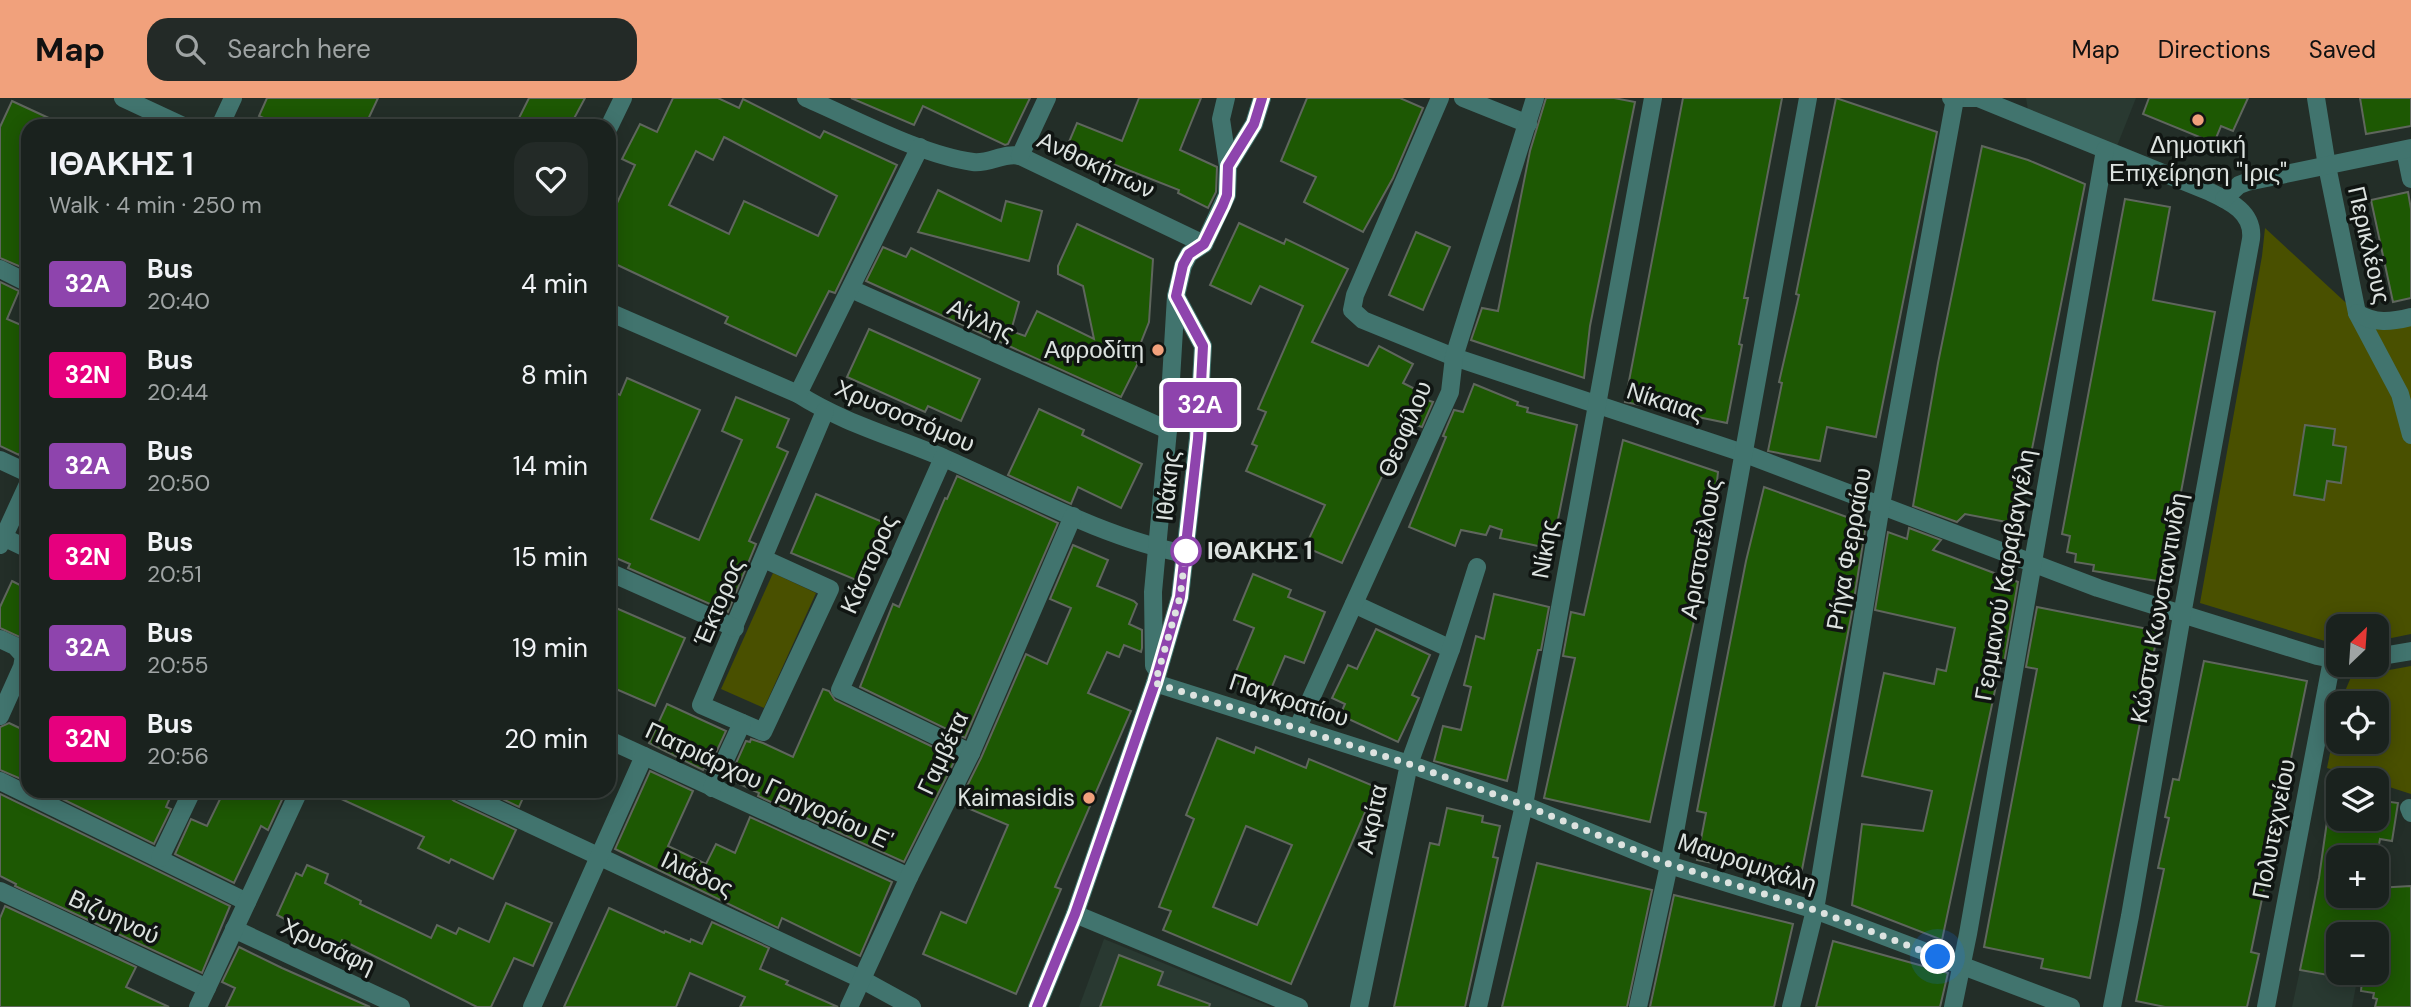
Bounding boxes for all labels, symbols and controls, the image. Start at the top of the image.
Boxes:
search box [147,18,637,81]
text: Map [35,28,105,71]
icon: search [171,30,209,68]
text: Search here [227,32,371,66]
text: Map [2072,34,2120,65]
text: Directions [2158,34,2271,65]
text: Saved [2309,34,2376,65]
marker: Δημοτική Επιχείρηση "Ιρις" [2190,112,2206,128]
street label: Ανθοκήπων [1033,124,1160,205]
place label: Δημοτική Επιχείρηση "Ιρις" [2109,129,2287,188]
text: ΙΘΑΚΗΣ 1 [49,142,194,185]
button: heart [514,142,588,216]
street label: Περικλέους [2341,183,2398,307]
text: Walk · 4 min · 250 m [49,190,262,220]
text: Bus [147,252,193,286]
text: 4 min [521,267,588,301]
text: 32Α [65,268,110,299]
text: 20:40 [147,286,210,316]
street label: Αίγλης [943,291,1020,348]
place label: Αφροδίτη [1044,334,1144,365]
marker: Αφροδίτη [1150,342,1166,358]
text: Bus [147,343,193,377]
text: 8 min [521,358,588,392]
text: 32Ν [65,359,110,390]
street label: Χρυσοστόμου [831,372,980,459]
street label: Νίκαιας [1623,375,1708,428]
street label: Θεοφίλου [1370,376,1439,482]
text: 20:44 [147,377,208,407]
line badge: 32Α [1160,382,1240,428]
text: 32Α [1177,389,1223,420]
text: Bus [147,434,193,468]
street label: Γερμανού Καραβαγγέλη [1967,447,2042,703]
text: 14 min [513,449,588,483]
street label: Ιθάκης [1148,449,1187,523]
text: 32Α [65,450,110,481]
street label: Ρήγα Φερραίου [1819,465,1878,633]
text: 20:50 [147,468,210,498]
street label: Αριστοτέλους [1673,476,1728,621]
street label: Κώστα Κωνσταντινίδη [2123,490,2194,726]
street label: Κάστορος [833,509,904,618]
street label: Νίκης [1524,517,1565,581]
text: Bus [147,525,193,559]
place label: ΙΘΑΚΗΣ 1 [1207,535,1312,566]
marker: ΙΘΑΚΗΣ 1 [1171,536,1201,566]
text: 15 min [513,540,588,574]
text: 32Ν [65,541,110,572]
street label: Έκτορος [686,553,751,651]
text: 20:51 [147,559,202,589]
north arrow [2326,614,2389,677]
map controls [2326,614,2389,985]
text: Bus [147,616,193,650]
text: 19 min [512,631,588,665]
text: 32Α [65,632,110,663]
text: 20:55 [147,650,208,680]
street label: Παγκρατίου [1225,666,1353,733]
button: locate [2326,691,2389,754]
street label: Γαμβέτα [910,706,975,799]
text: Bus [147,707,193,741]
street label: Πατριάρχου Γρηγορίου Ε' [641,715,898,856]
text: 20 min [504,722,588,756]
text: 32Ν [65,723,110,754]
text: 20:56 [147,741,209,771]
street label: Πολυτεχνείου [2245,756,2302,902]
button: layers [2326,768,2389,831]
street label: Ακρίτα [1349,781,1394,856]
place label: Kaimasidis [958,782,1075,813]
marker: Kaimasidis [1081,790,1097,806]
street label: Μαυρομιχάλη [1674,825,1821,900]
street label: Ιλιάδος [656,843,738,904]
button: + [2326,845,2389,908]
street label: Βιζυηνού [64,882,165,951]
street label: Χρυσάφη [276,910,380,981]
button: − [2326,922,2389,985]
your location [1920,939,1955,974]

